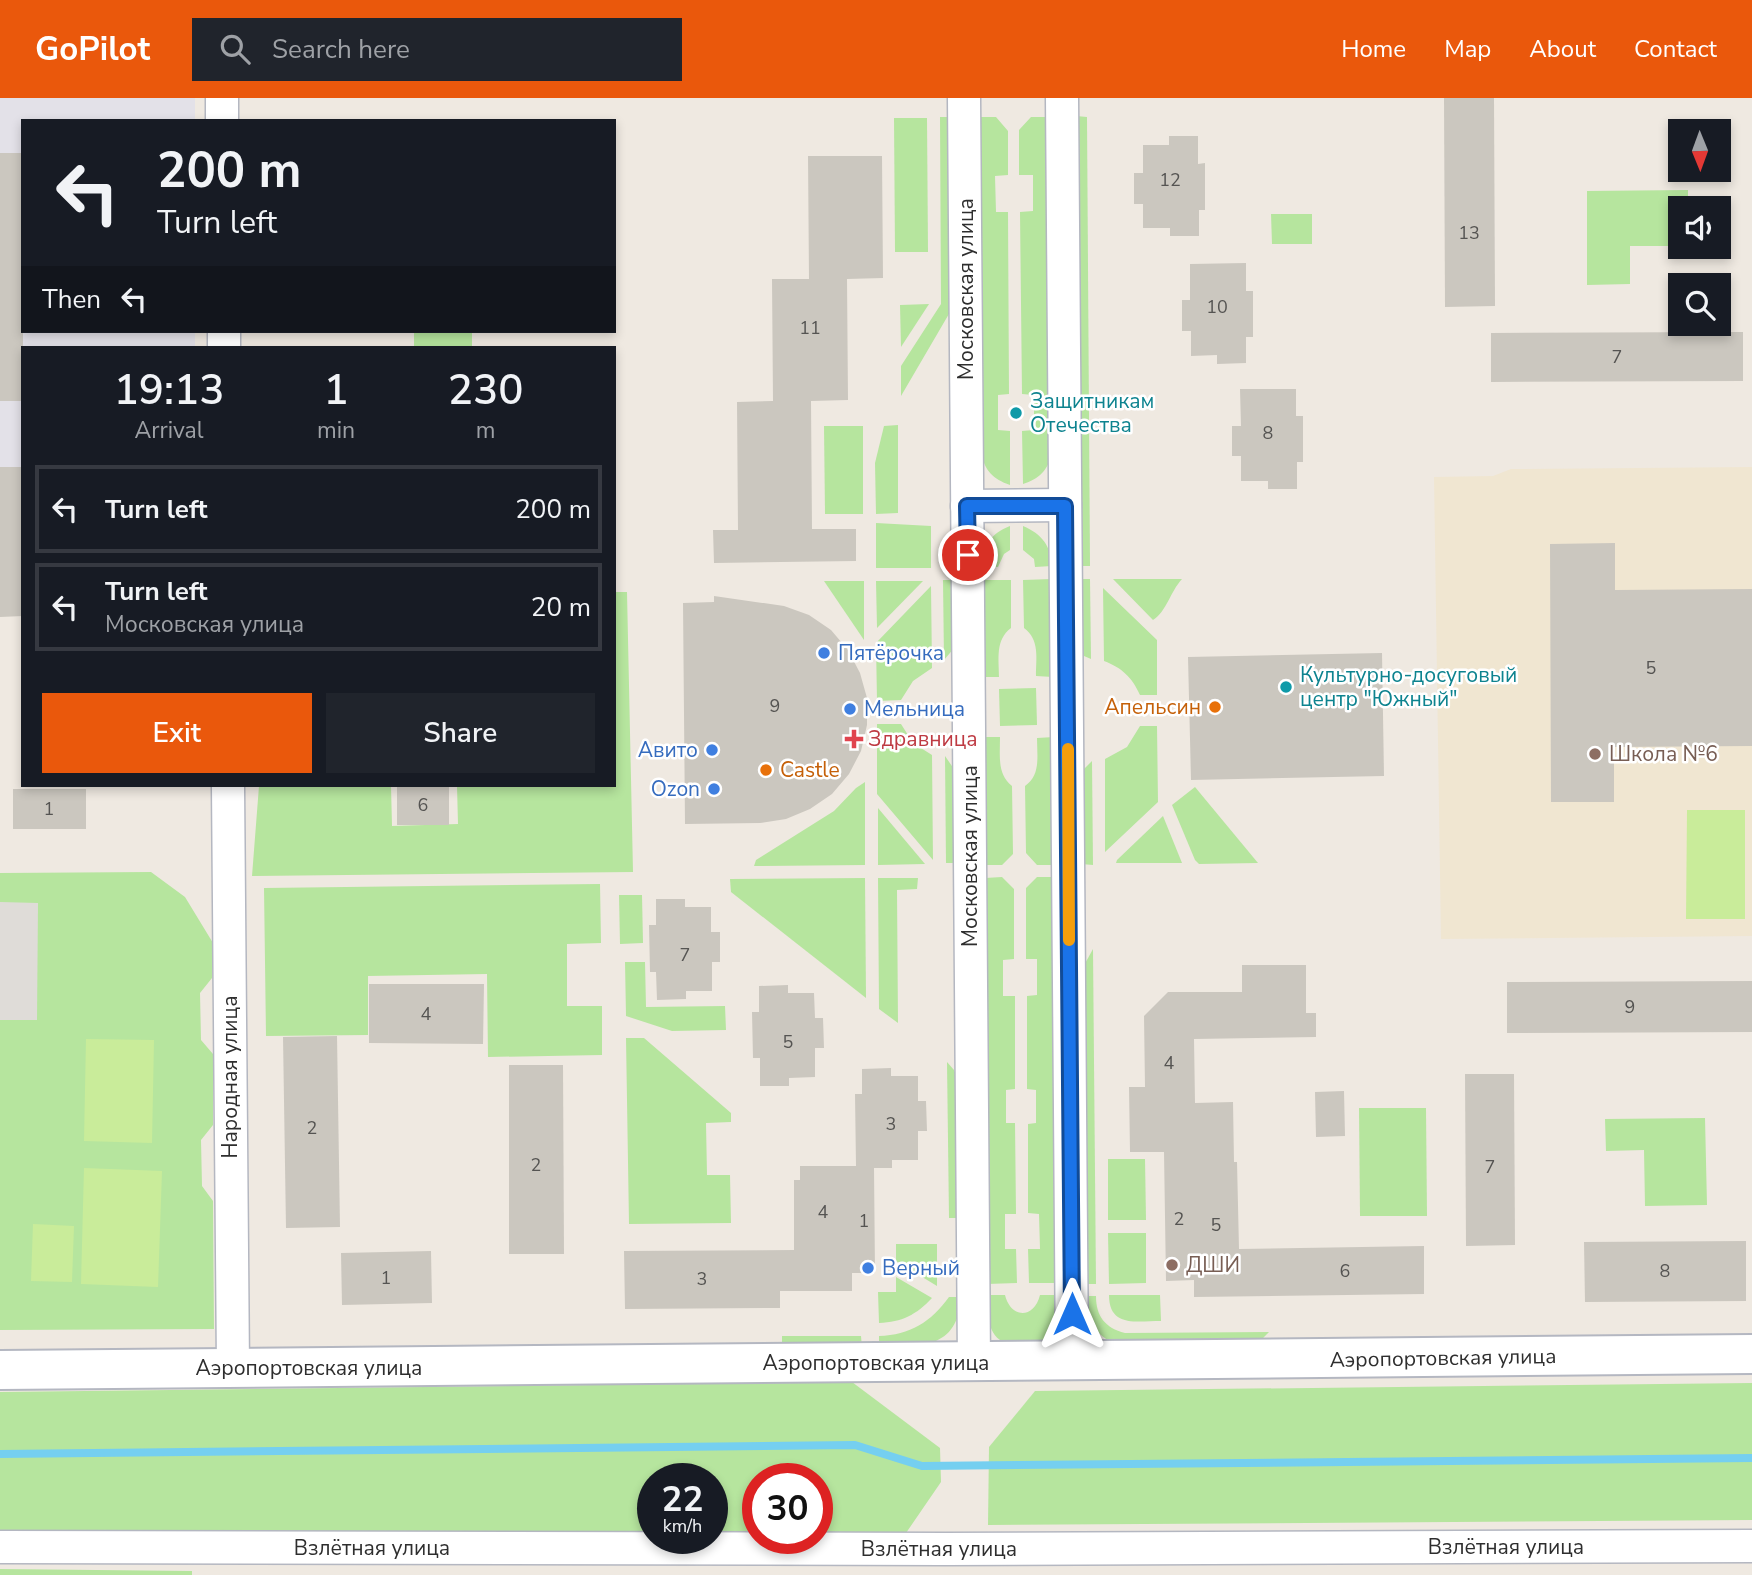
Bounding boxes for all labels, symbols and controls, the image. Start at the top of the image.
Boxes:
search box [192,18,682,81]
text: GoPilot [35,27,150,72]
icon: search [216,30,254,68]
text: Search here [272,32,410,67]
text: Home [1341,33,1406,65]
text: Map [1444,33,1491,65]
text: About [1529,33,1596,65]
text: Contact [1634,33,1717,65]
north arrow [1668,119,1731,182]
map controls [1668,119,1731,336]
text: 200 m [157,137,301,204]
icon: left [42,147,133,238]
house number: 12 [1159,168,1181,192]
button: sound [1668,196,1731,259]
street label: Московская улица [952,198,980,380]
text: Turn left [157,201,277,244]
house number: 13 [1458,221,1480,245]
button: search [1668,273,1731,336]
icon: left [115,280,153,318]
text: Then [42,282,101,317]
house number: 10 [1206,295,1228,319]
house number: 11 [799,316,821,340]
house number: 7 [1612,345,1622,369]
text: 19:13 [114,362,224,419]
text: 1 [323,362,349,419]
text: 230 [448,362,523,419]
place label: Защитникам Отечества [1030,387,1154,439]
marker: Защитникам Отечества [1008,405,1024,421]
text: Arrival [134,415,204,446]
text: min [317,415,355,446]
text: m [476,415,495,446]
house number: 8 [1263,421,1273,445]
icon: left [46,490,84,528]
text: Turn left [105,492,208,527]
text: 200 m [515,492,591,527]
pin [938,525,998,585]
icon: arrive [949,536,987,574]
text: Turn left [105,574,208,609]
icon: left [46,588,84,626]
text: 20 m [531,590,591,625]
text: Московская улица [105,609,304,640]
place label: Пятёрочка [838,639,944,667]
marker: Пятёрочка [816,645,832,661]
house number: 5 [1646,656,1656,680]
place label: Культурно-досуговый центр "Южный" [1300,661,1517,713]
marker: Культурно-досуговый центр "Южный" [1278,679,1294,695]
button: Exit [42,693,312,773]
button: Share [326,693,595,773]
place label: Апельсин [1104,693,1201,721]
house number: 9 [770,694,780,718]
place label: Мельница [864,695,965,723]
marker: Апельсин [1207,699,1223,715]
marker: Мельница [842,701,858,717]
place label: Здравница [868,725,978,753]
marker: Здравница [846,731,862,747]
place label: Авито [638,736,698,764]
place label: Школа №6 [1609,740,1718,768]
marker: Авито [704,742,720,758]
marker: Школа №6 [1587,746,1603,762]
place label: Castle [780,756,840,784]
marker: Castle [758,762,774,778]
street label: Московская улица [956,765,984,947]
place label: Ozon [651,775,700,803]
marker: Ozon [706,781,722,797]
house number: 6 [418,793,428,817]
house number: 1 [44,797,54,821]
house number: 7 [680,943,690,967]
street label: Народная улица [216,995,244,1159]
house number: 9 [1625,995,1635,1019]
house number: 4 [421,1002,432,1026]
house number: 5 [783,1030,793,1054]
house number: 4 [1164,1051,1175,1075]
house number: 3 [886,1112,896,1136]
house number: 2 [307,1116,317,1140]
house number: 2 [531,1153,541,1177]
house number: 7 [1485,1155,1495,1179]
house number: 4 [818,1200,829,1224]
house number: 2 [1174,1207,1184,1231]
house number: 1 [859,1209,869,1233]
house number: 5 [1211,1213,1221,1237]
place label: ДШИ [1186,1251,1240,1279]
place label: Верный [882,1254,960,1282]
marker: ДШИ [1164,1257,1180,1273]
house number: 6 [1340,1259,1350,1283]
house number: 8 [1660,1259,1670,1283]
marker: Верный [860,1260,876,1276]
house number: 1 [381,1266,391,1290]
house number: 3 [697,1267,707,1291]
position arrow [1035,1277,1109,1351]
street label: Аэропортовская улица [1329,1342,1557,1374]
street label: Аэропортовская улица [763,1349,989,1377]
street label: Аэропортовская улица [196,1354,422,1382]
speed limit sign: 30 [742,1463,833,1554]
text: 22 [661,1476,704,1523]
text: km/h [663,1514,702,1538]
street label: Взлётная улица [1428,1533,1584,1561]
street label: Взлётная улица [294,1534,450,1562]
street label: Взлётная улица [861,1535,1017,1563]

